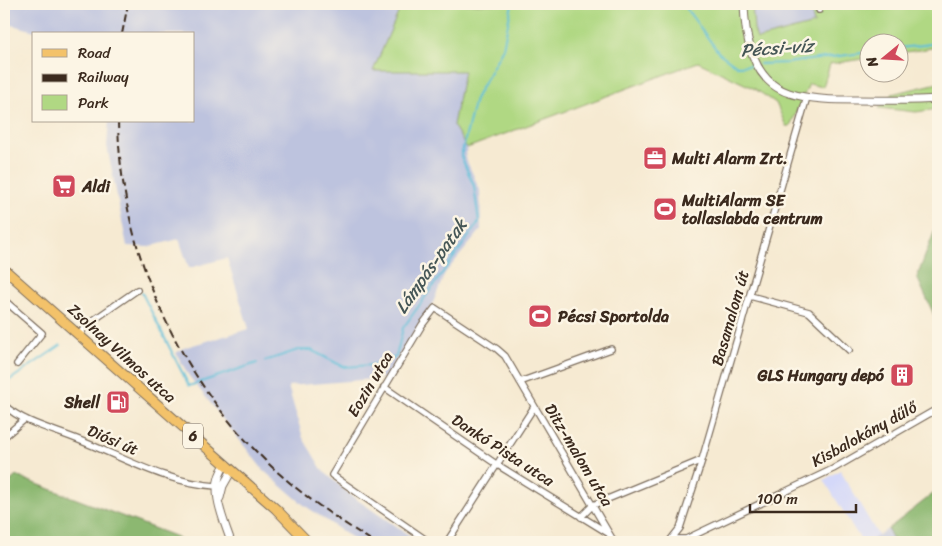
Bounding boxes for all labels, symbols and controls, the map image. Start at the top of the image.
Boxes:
water label: Pécsi-víz [740,29,817,66]
legend [32,32,195,122]
north arrow [860,32,910,82]
text: Road [78,40,111,66]
text: N [859,53,886,71]
text: Railway [78,64,129,90]
text: Park [78,90,109,116]
place label: Multi Alarm Zrt. [671,144,788,173]
office icon: Multi Alarm Zrt. [642,145,668,171]
place label: Aldi [81,172,111,201]
supermarket icon: Aldi [51,173,77,199]
place label: MultiAlarm SE tollaslabda centrum [681,186,823,233]
sports icon: MultiAlarm SE tollaslabda centrum [652,196,678,222]
water label: Lámpás-patak [386,210,477,320]
street label: Basamalom út [702,267,758,369]
street label: Zsolnay Vilmos utca [61,296,183,410]
place label: Pécsi Sportolda [558,302,669,331]
sports icon: Pécsi Sportolda [527,303,553,329]
street label: Eozin utca [339,345,401,423]
place label: GLS Hungary depó [757,361,885,390]
building icon: GLS Hungary depó [889,362,915,388]
place label: Shell [63,388,101,417]
fuel station icon: Shell [105,389,131,415]
street label: Kisbalokány dűlő [805,392,924,475]
street label: Ditz-malom utca [537,398,622,513]
street label: Dankó Pista utca [446,406,561,495]
street label: Diósi út [83,416,143,464]
road number: 6 [183,424,203,448]
scale bar [750,481,856,513]
text: 100 m [757,486,798,512]

